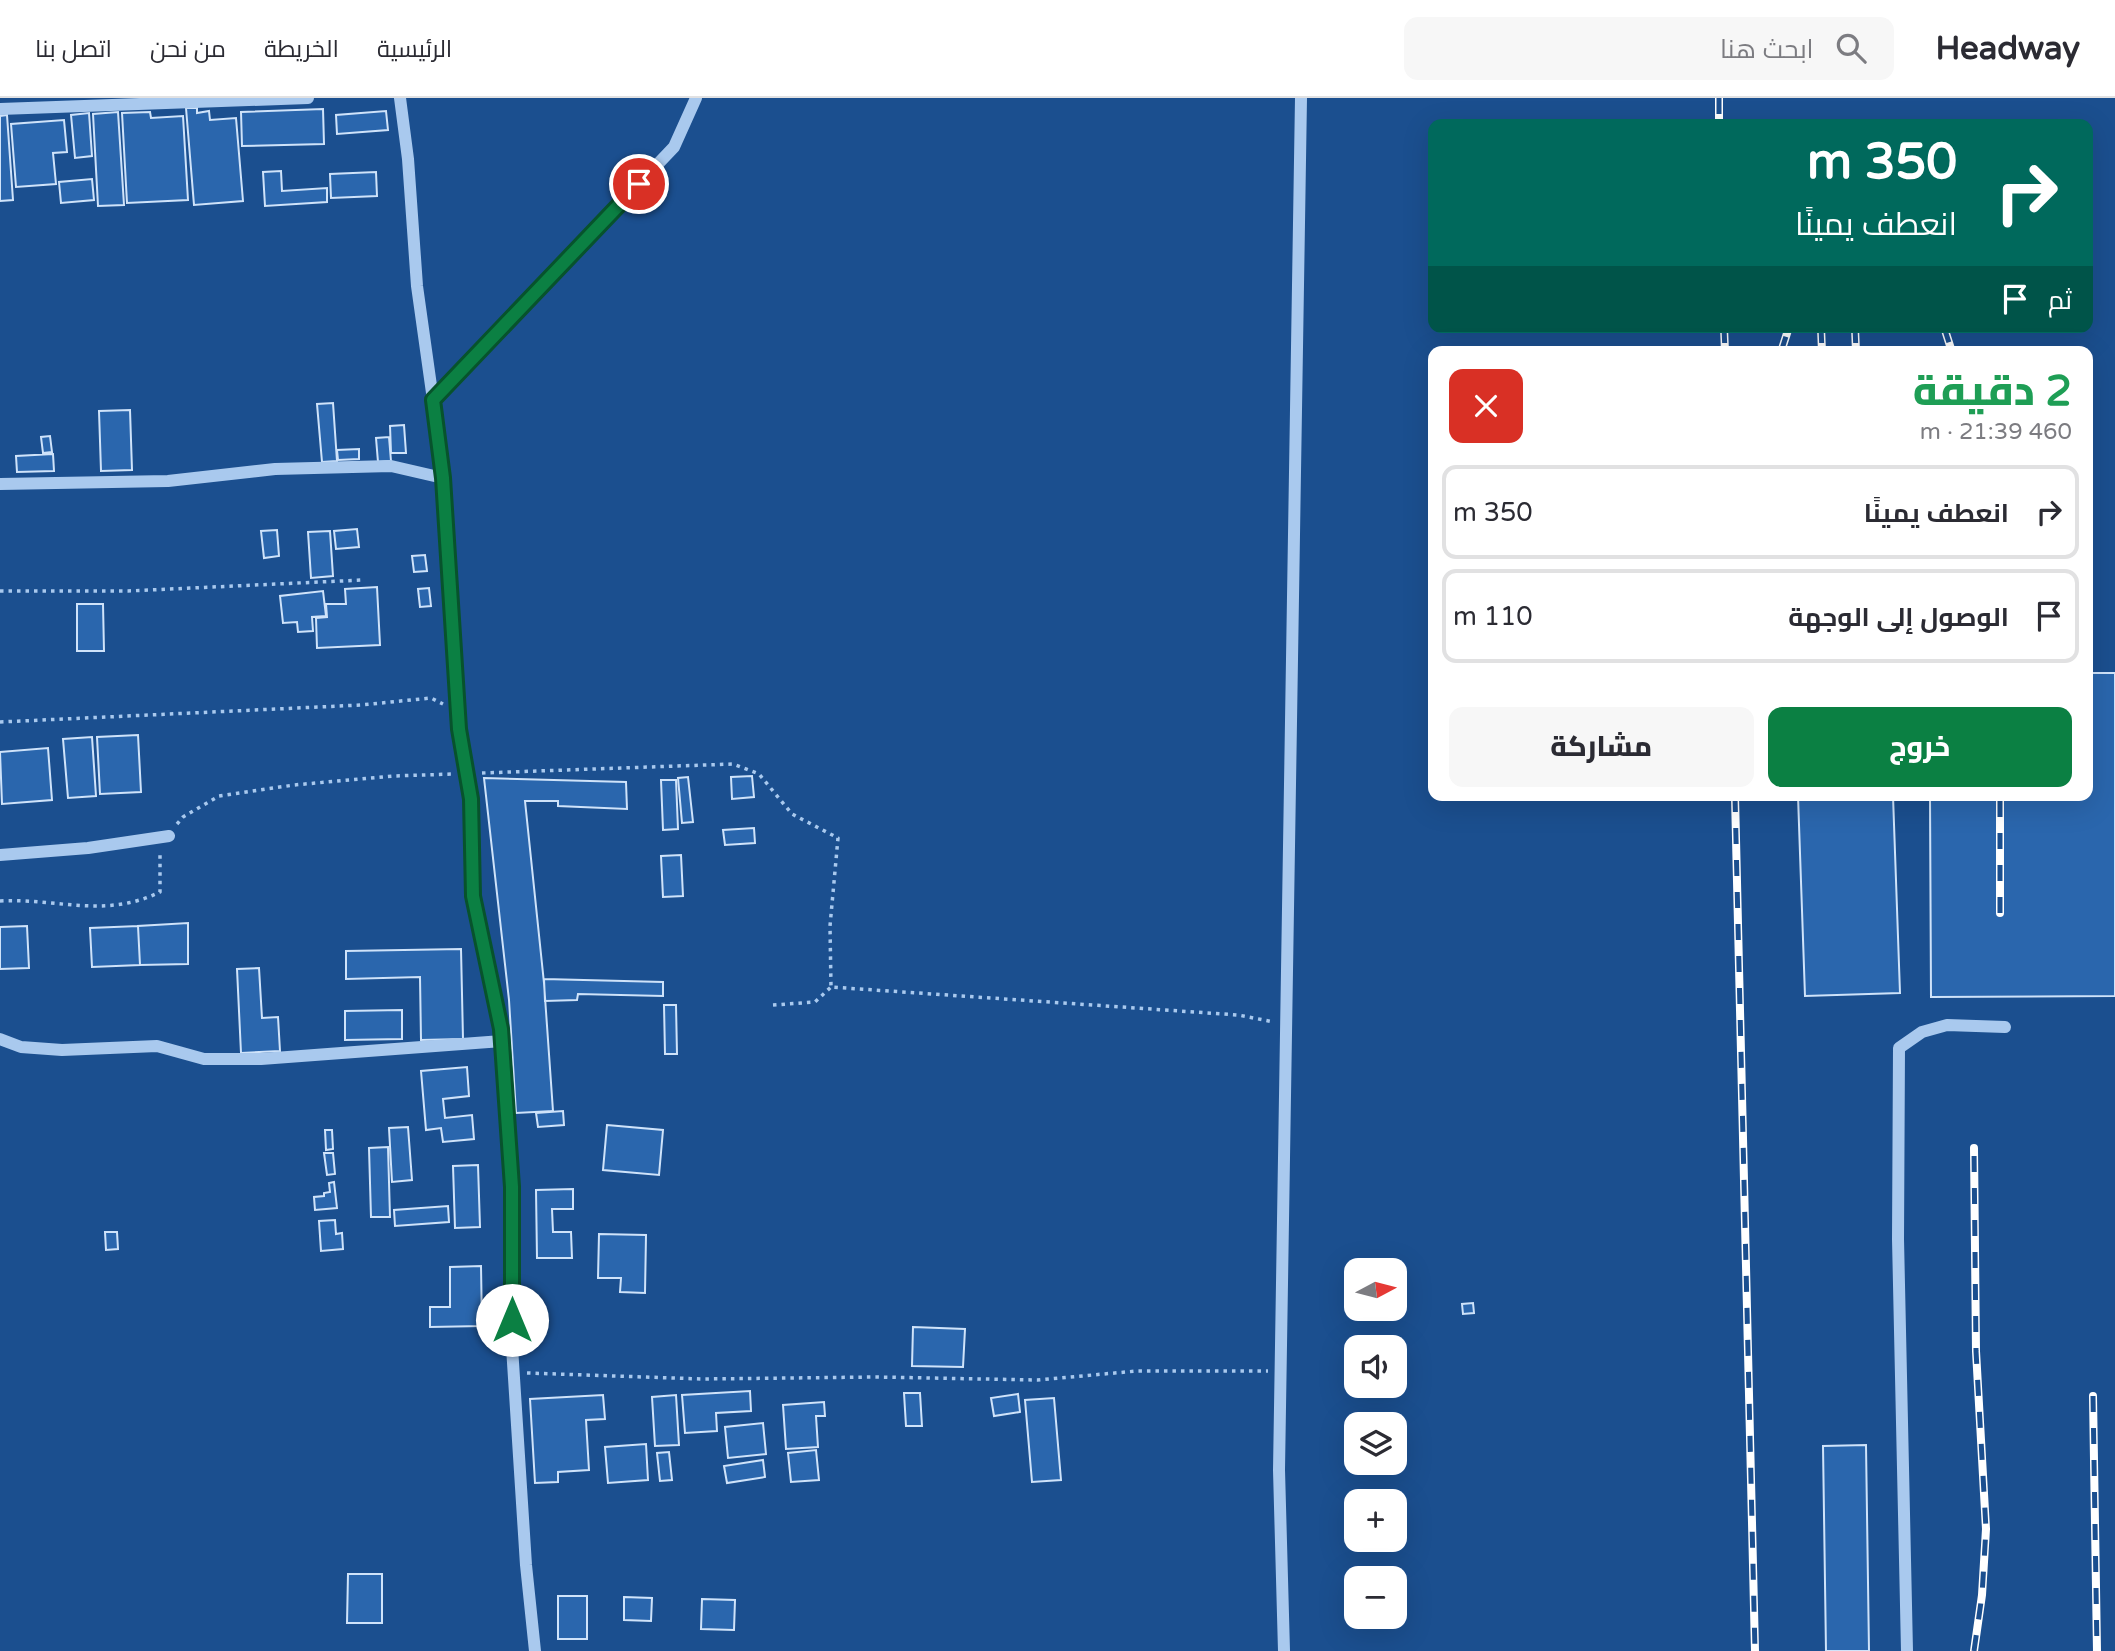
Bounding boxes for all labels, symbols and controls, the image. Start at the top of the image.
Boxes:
search box [1404,17,1894,80]
icon: search [1832,29,1870,67]
text: Headway [1936,29,2080,68]
text: ابحث هنا [1720,34,1814,65]
text: اتصل بنا [35,35,112,64]
text: من نحن [150,35,226,64]
text: الخريطة [264,35,339,64]
text: الرئيسية [377,35,452,64]
text: 350 m [1807,133,1957,192]
icon: right [1981,147,2072,238]
pin [609,154,669,214]
icon: arrive [620,165,658,203]
text: انعطف يمينًا [1795,206,1957,244]
icon: arrive [1996,280,2034,318]
text: ثم [2048,285,2072,316]
text: 2 دقيقة [1913,366,2072,417]
button: close [1449,369,1523,443]
text: 460 m · 21:39 [1920,418,2072,446]
icon: right [2030,493,2068,531]
text: 350 m [1453,497,1533,528]
text: انعطف يمينًا [1864,498,2009,529]
icon: arrive [2030,597,2068,635]
text: 110 m [1453,601,1533,632]
text: الوصول إلى الوجهة [1788,602,2009,633]
button: مشاركة [1449,707,1754,787]
button: خروج [1768,707,2072,787]
north arrow [1344,1258,1407,1321]
map controls [1344,1258,1407,1629]
position arrow [475,1283,549,1357]
button: sound [1344,1335,1407,1398]
button: layers [1344,1412,1407,1475]
button: + [1344,1489,1407,1552]
button: − [1344,1566,1407,1629]

